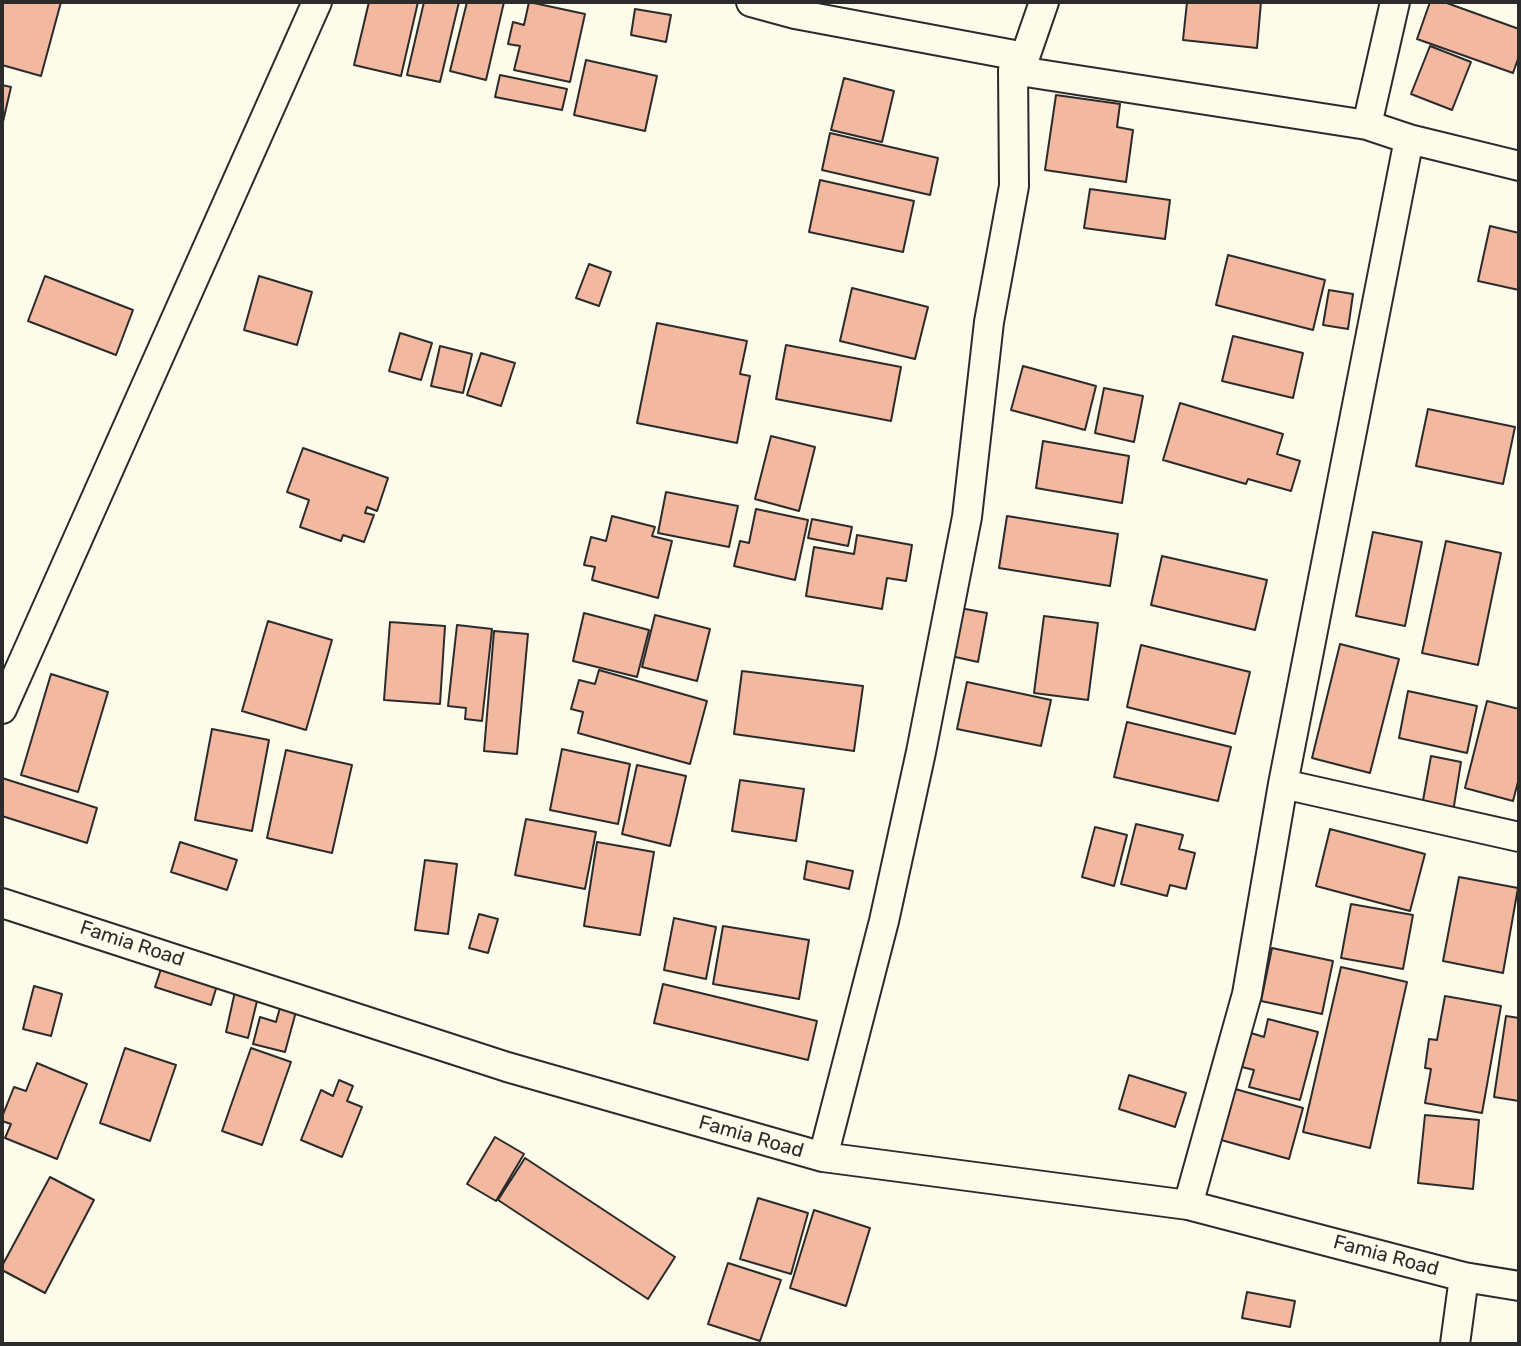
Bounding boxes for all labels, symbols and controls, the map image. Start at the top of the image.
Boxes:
street label: Famia Road [77,916,187,972]
street label: Famia Road [696,1111,806,1163]
street label: Famia Road [1331,1230,1441,1282]

